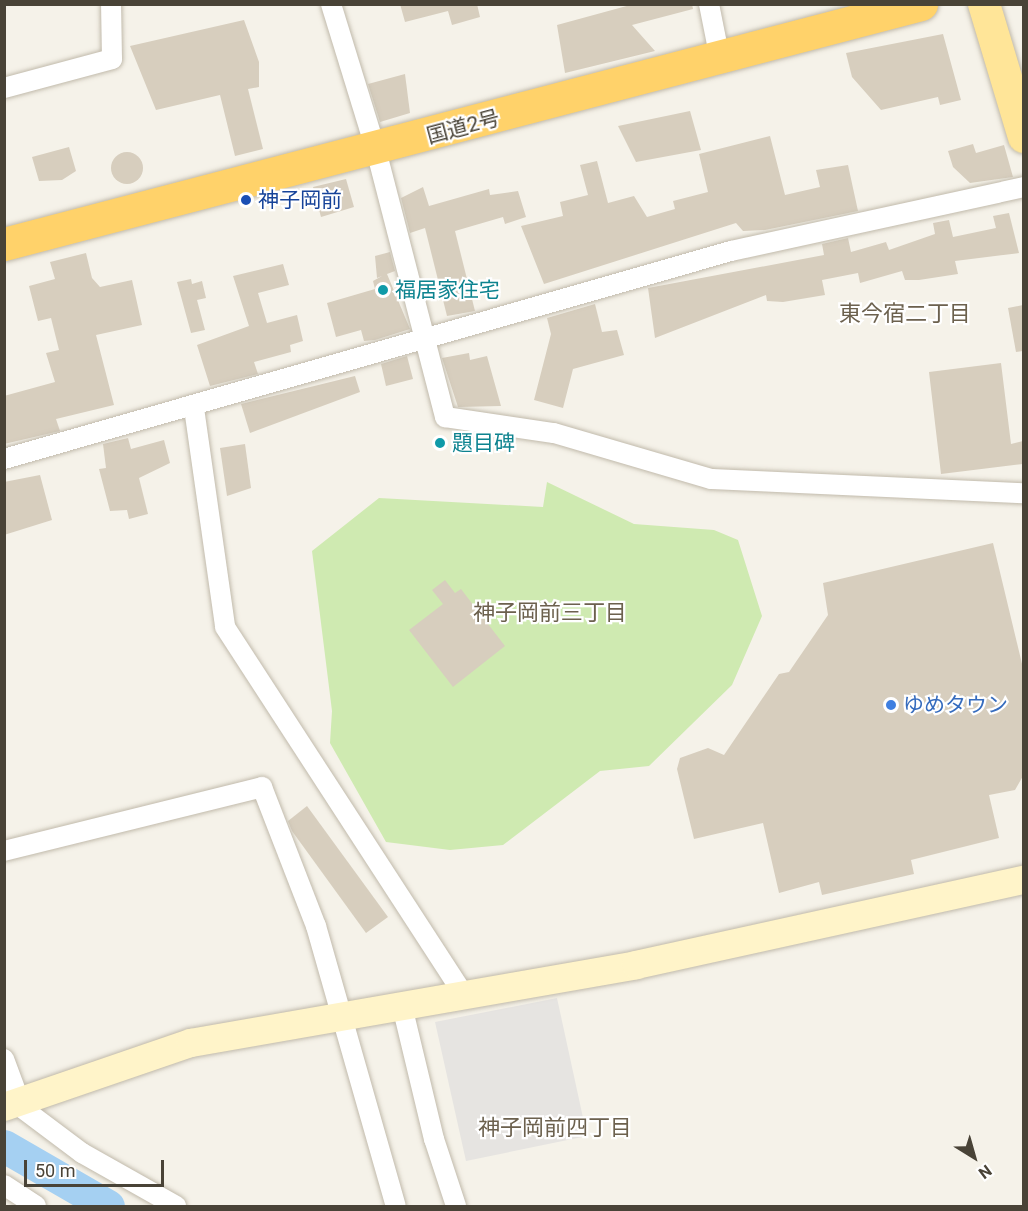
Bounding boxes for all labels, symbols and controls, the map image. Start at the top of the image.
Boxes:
street label: 国道2号 [424,105,502,149]
place label: 神子岡前 [258,187,342,213]
marker: 神子岡前 [239,193,253,207]
place label: 福居家住宅 [395,277,500,303]
marker: 福居家住宅 [376,283,390,297]
district label: 東今宿二丁目 [839,301,971,327]
place label: 題目碑 [452,430,515,456]
marker: 題目碑 [433,436,447,450]
district label: 神子岡前三丁目 [473,600,627,626]
place label: ゆめタウン [903,692,1008,718]
marker: ゆめタウン [884,698,898,712]
district label: 神子岡前四丁目 [478,1115,632,1141]
north arrow [944,1127,1004,1187]
scale bar [27,1148,166,1186]
text: 50 m [35,1160,75,1181]
text: N [975,1161,995,1183]

